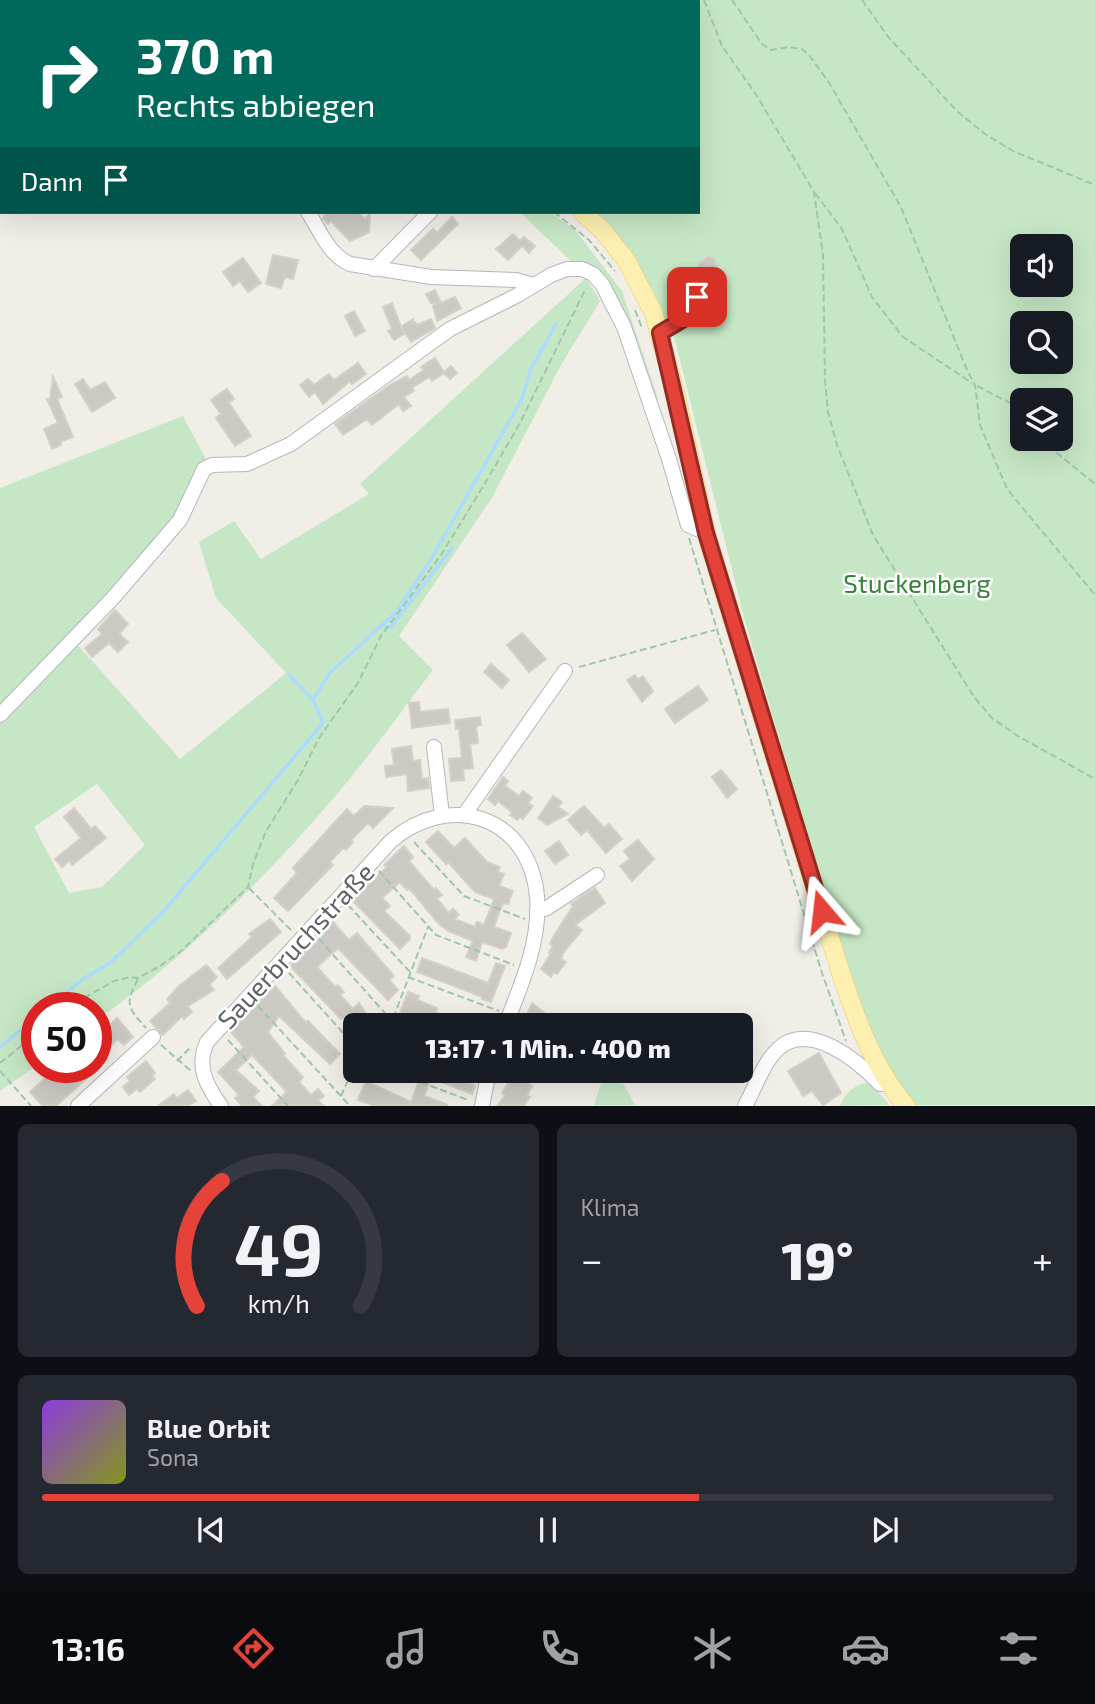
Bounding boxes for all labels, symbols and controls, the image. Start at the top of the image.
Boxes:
text: 370 m [136,25,274,84]
icon: right [21,28,112,119]
text: Rechts abbiegen [136,85,375,123]
icon: arrive [97,161,135,199]
text: Dann [21,165,83,196]
map controls [1010,234,1073,451]
button: sound [1010,234,1073,297]
pin [667,267,727,327]
icon: arrive [678,278,716,316]
button: search [1010,311,1073,374]
button: layers [1010,388,1073,451]
park label: Stuckenberg [843,567,991,598]
street label: Sauerbruchstraße [210,856,380,1034]
position arrow [785,874,859,948]
speed limit sign: 50 [21,992,112,1083]
text: 13:17 · 1 Min. · 400 m [425,1032,671,1063]
text: Klima [581,1193,639,1221]
text: 49 [234,1204,323,1292]
text: 19° [781,1228,853,1290]
text: − [581,1236,603,1282]
text: + [1032,1236,1053,1282]
text: km/h [247,1288,309,1318]
text: Blue Orbit [147,1412,270,1443]
text: Sona [147,1443,199,1471]
icon: previous [192,1511,230,1549]
icon: pause [529,1511,567,1549]
icon: next [866,1511,904,1549]
icon: directions [229,1624,278,1673]
icon: music [382,1624,431,1673]
icon: phone [535,1624,584,1673]
icon: climate [688,1624,737,1673]
icon: car [841,1624,890,1673]
icon: filters [994,1624,1043,1673]
text: 13:16 [52,1629,125,1667]

